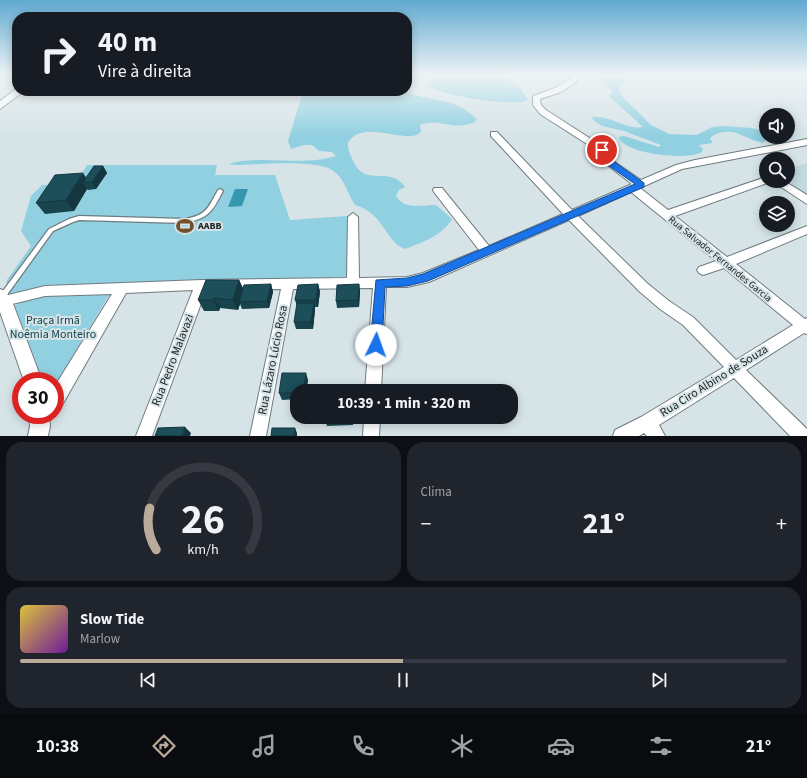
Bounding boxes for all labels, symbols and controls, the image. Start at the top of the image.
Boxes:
text: 40 m [98,22,157,62]
icon: right [32,28,84,80]
text: Vire à direita [98,59,192,84]
map controls [759,108,795,232]
button: sound [759,108,795,144]
pin [585,133,619,167]
icon: arrive [591,139,613,161]
button: search [759,152,795,188]
button: layers [759,196,795,232]
street label: Rua Salvador Fernandes Garcia [665,213,775,305]
sports icon: AABB [175,216,195,236]
place label: AABB [197,219,222,233]
street label: Rua Lázaro Lúcio Rosa [254,304,292,416]
park label: Praça Irmã Noêmia Monteiro [10,312,96,343]
street label: Rua Pedro Malavazi [148,312,198,408]
position arrow [355,324,397,366]
street label: Rua Ciro Albino de Souza [657,341,771,421]
speed limit sign: 30 [12,372,64,424]
text: 10:39 · 1 min · 320 m [337,393,471,414]
text: Clima [421,483,452,501]
text: 26 [181,489,225,549]
text: 21° [582,502,625,545]
text: − [421,508,431,540]
text: + [776,508,787,540]
text: km/h [187,538,219,559]
text: Slow Tide [80,609,144,630]
text: Marlow [80,630,120,648]
icon: previous [137,669,159,691]
icon: pause [392,669,414,691]
icon: next [648,669,670,691]
icon: directions [150,732,178,760]
icon: music [250,732,278,760]
icon: phone [349,732,377,760]
icon: climate [448,732,476,760]
icon: car [547,732,575,760]
icon: filters [647,732,675,760]
text: 10:38 [36,734,79,759]
text: 21° [746,734,771,759]

